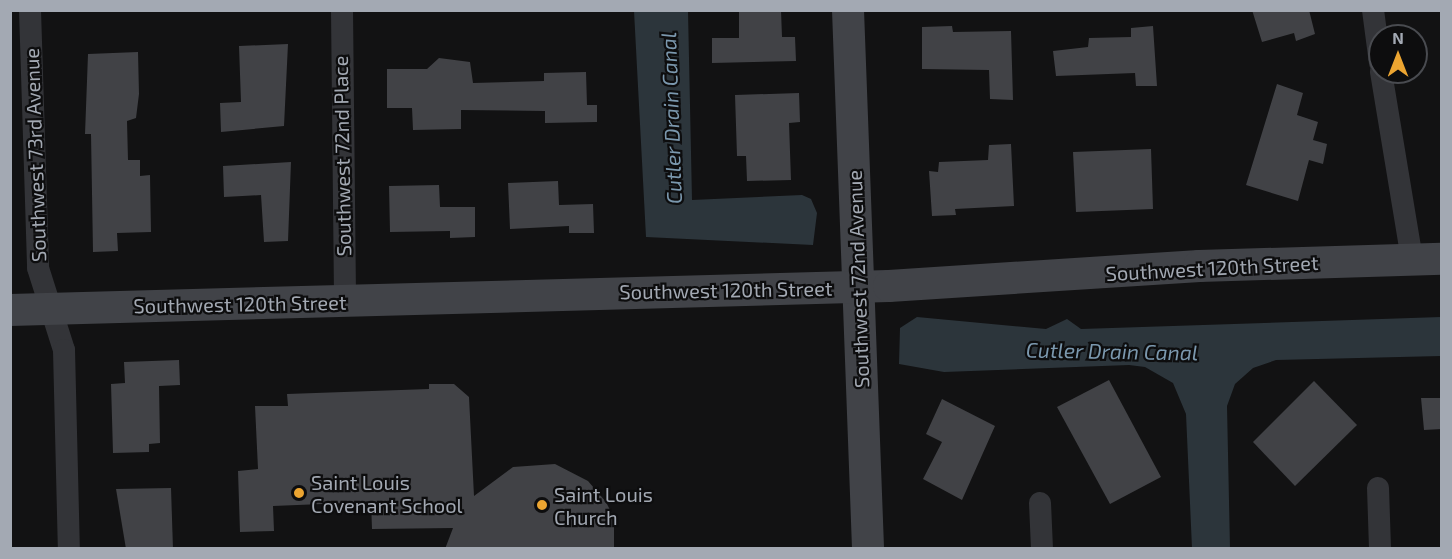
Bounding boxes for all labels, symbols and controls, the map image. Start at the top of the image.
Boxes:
north arrow [1368,24,1428,84]
text: N [1392,28,1404,47]
water label: Cutler Drain Canal [655,31,687,205]
street label: Southwest 73rd Avenue [19,47,51,263]
street label: Southwest 72nd Place [328,55,356,257]
street label: Southwest 72nd Avenue [842,169,874,389]
street label: Southwest 120th Street [1105,250,1319,286]
street label: Southwest 120th Street [619,276,833,304]
street label: Southwest 120th Street [133,290,347,318]
water label: Cutler Drain Canal [1026,337,1198,365]
place label: Saint Louis Covenant School [311,470,462,517]
place label: Saint Louis Church [554,482,653,529]
marker: Saint Louis Covenant School [292,486,306,500]
marker: Saint Louis Church [535,498,549,512]

